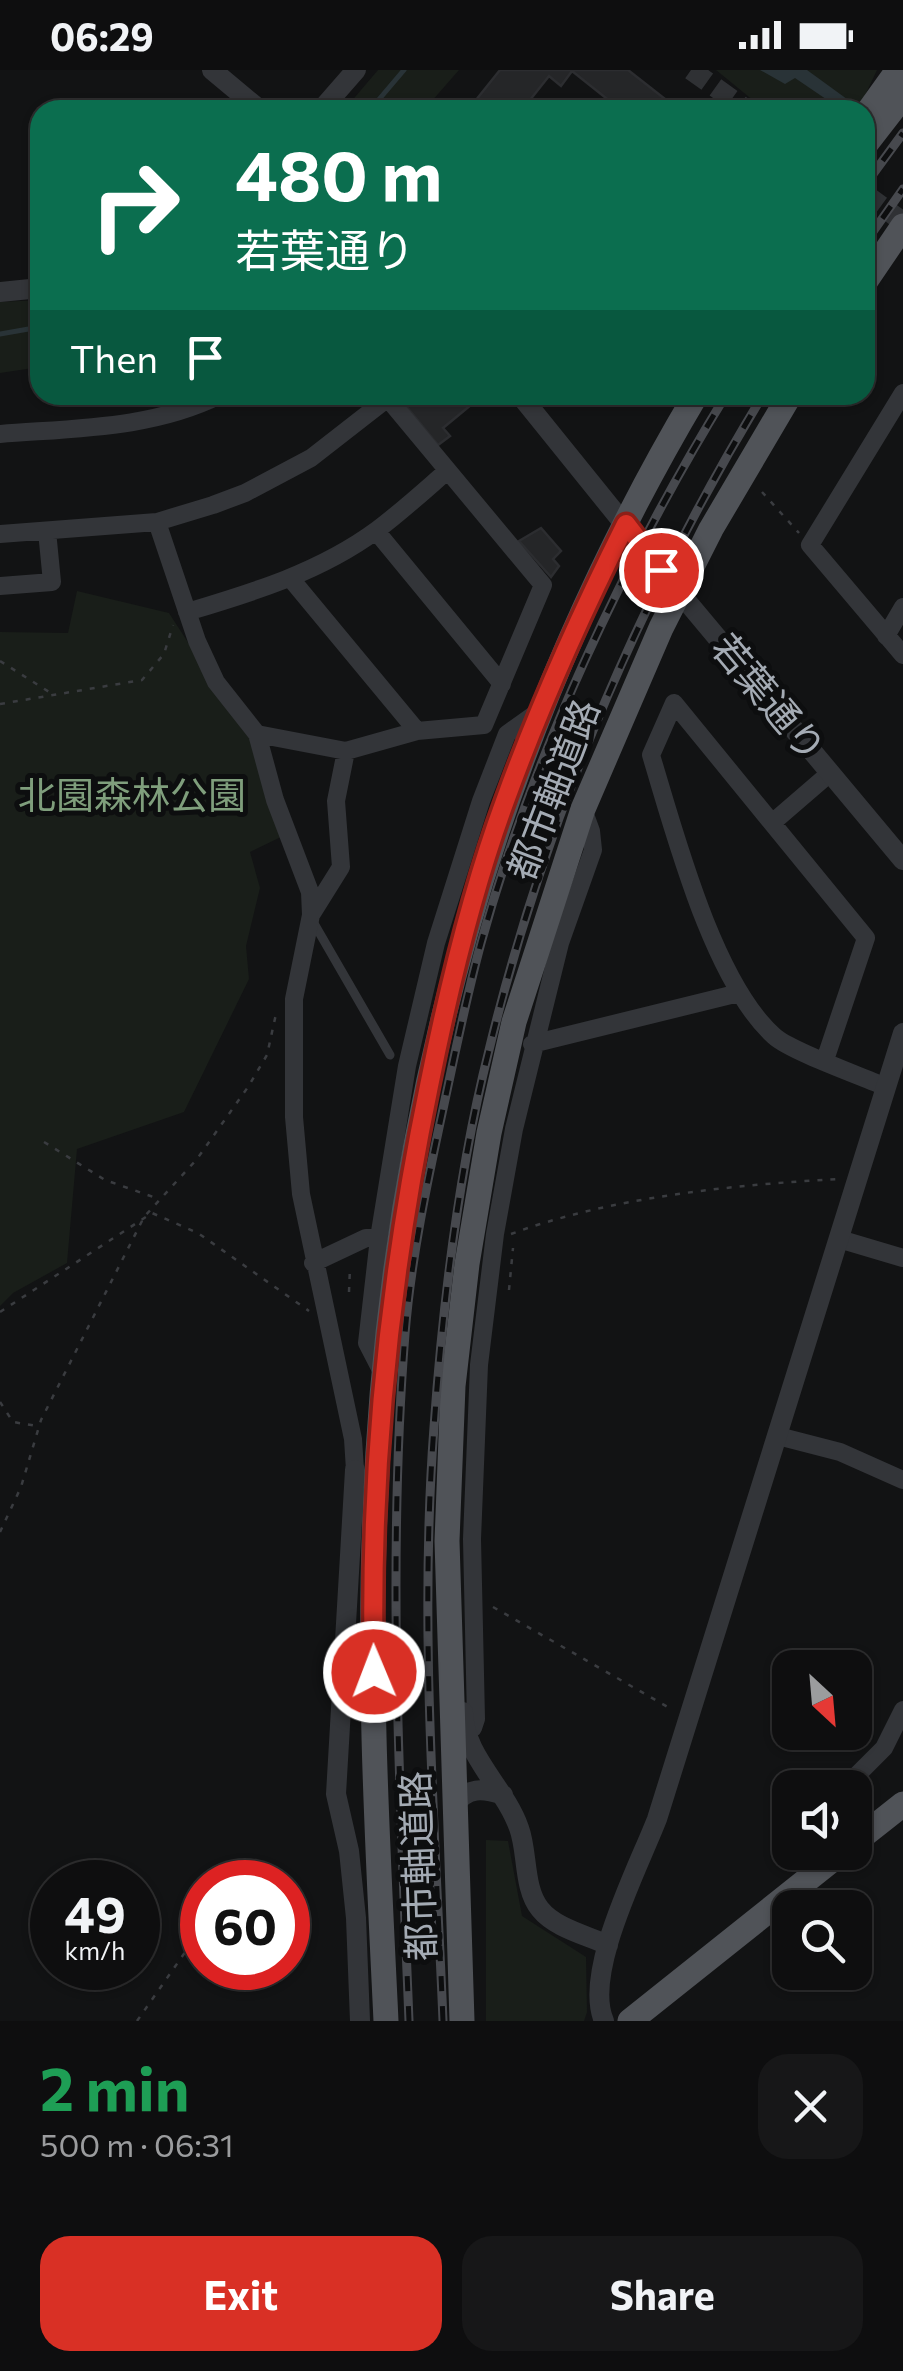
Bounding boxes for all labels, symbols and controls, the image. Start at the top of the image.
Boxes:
text: 06:29 [50,12,154,59]
text: 480 m [235,130,442,215]
icon: right [70,140,200,270]
text: 若葉通り [235,221,415,276]
icon: arrive [178,330,233,385]
text: Then [70,334,158,381]
pin [619,528,704,613]
icon: arrive [634,543,689,598]
street label: 若葉通り [703,623,837,770]
street label: 都市軸道路 [496,692,608,886]
park label: 北園森林公園 [18,770,246,817]
position arrow [322,1620,426,1724]
north arrow [772,1650,872,1750]
map controls [772,1650,872,1990]
street label: 都市軸道路 [390,1770,443,1962]
button: sound [772,1770,872,1870]
speed limit sign: 60 [180,1860,310,1990]
text: 49 [64,1882,126,1943]
button: search [772,1890,872,1990]
text: km/h [65,1935,125,1965]
text: 2 min [40,2050,189,2123]
button: close [758,2054,863,2159]
text: 500 m · 06:31 [40,2124,234,2164]
button: Exit [40,2236,442,2351]
button: Share [462,2236,863,2351]

